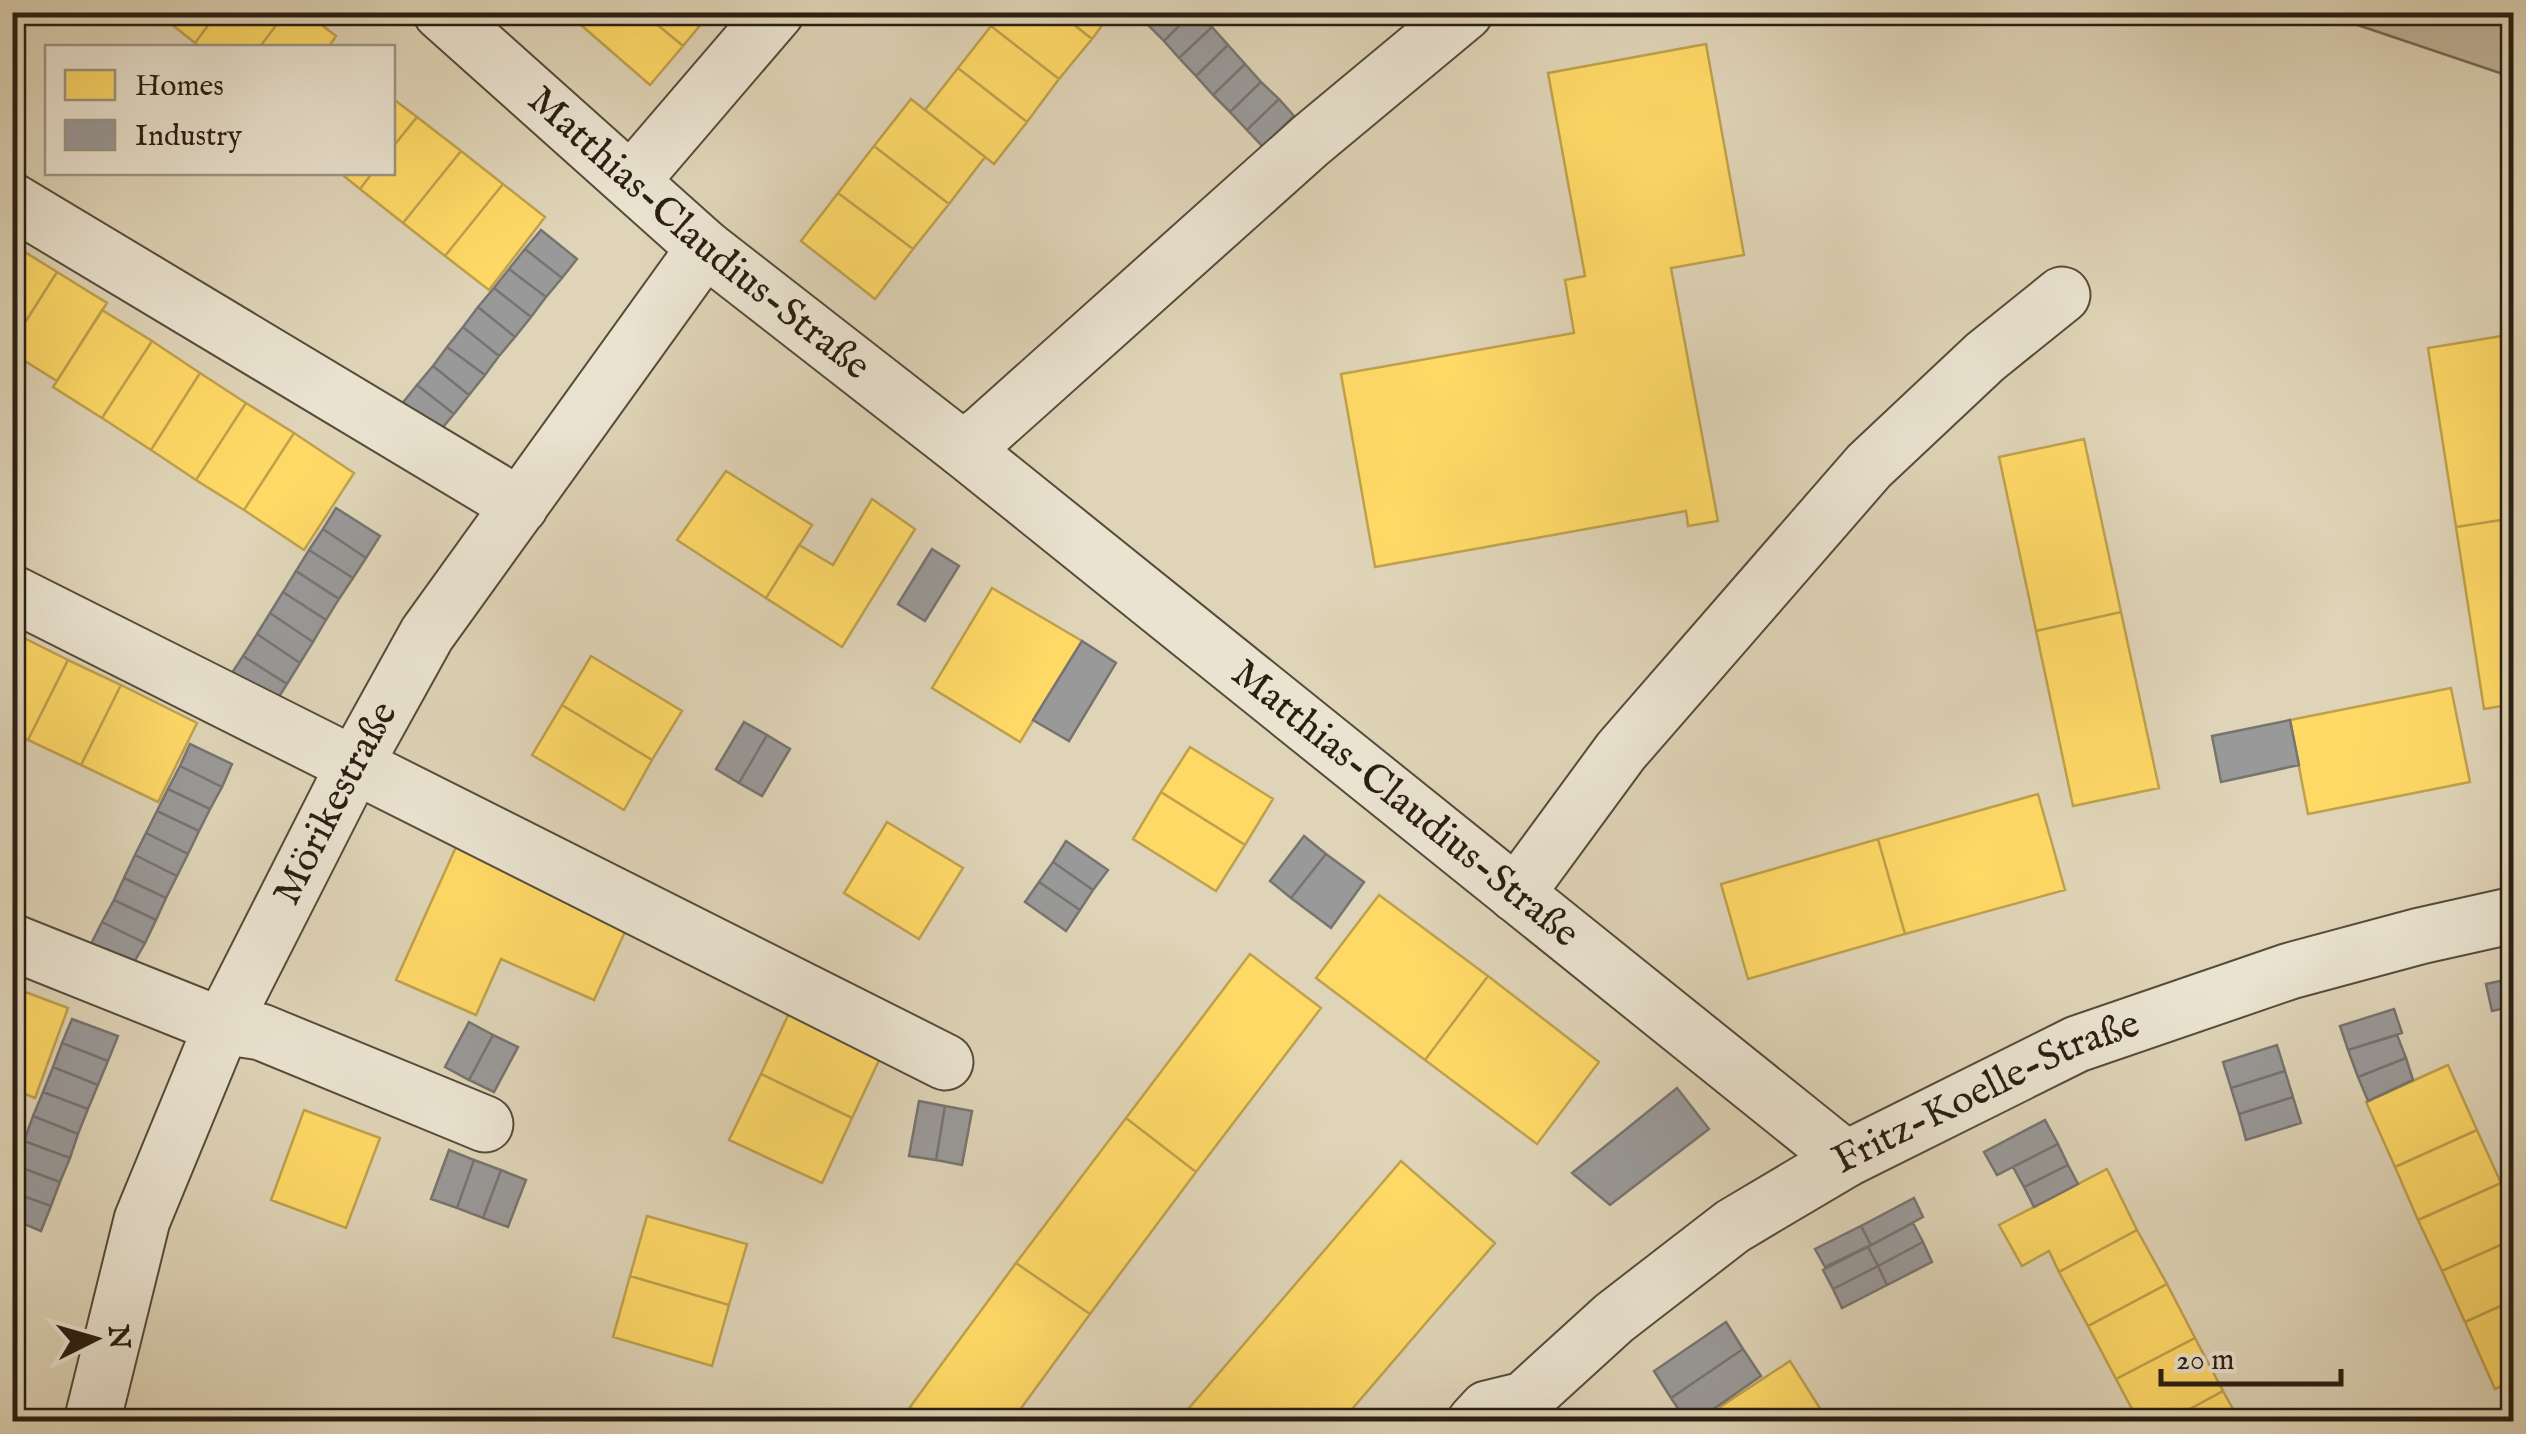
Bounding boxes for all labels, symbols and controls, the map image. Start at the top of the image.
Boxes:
legend [45,45,395,175]
text: Homes [135,68,224,106]
street label: Matthias-Claudius-Straße [516,76,880,392]
text: Industry [135,118,242,156]
street label: Matthias-Claudius-Straße [1220,649,1589,960]
street label: Mörikestraße [262,693,410,914]
street label: Fritz-Koelle-Straße [1825,999,2146,1187]
north arrow [45,1289,145,1389]
text: N [99,1322,136,1351]
scale bar [2161,1324,2341,1386]
text: 20 m [2176,1342,2235,1380]

